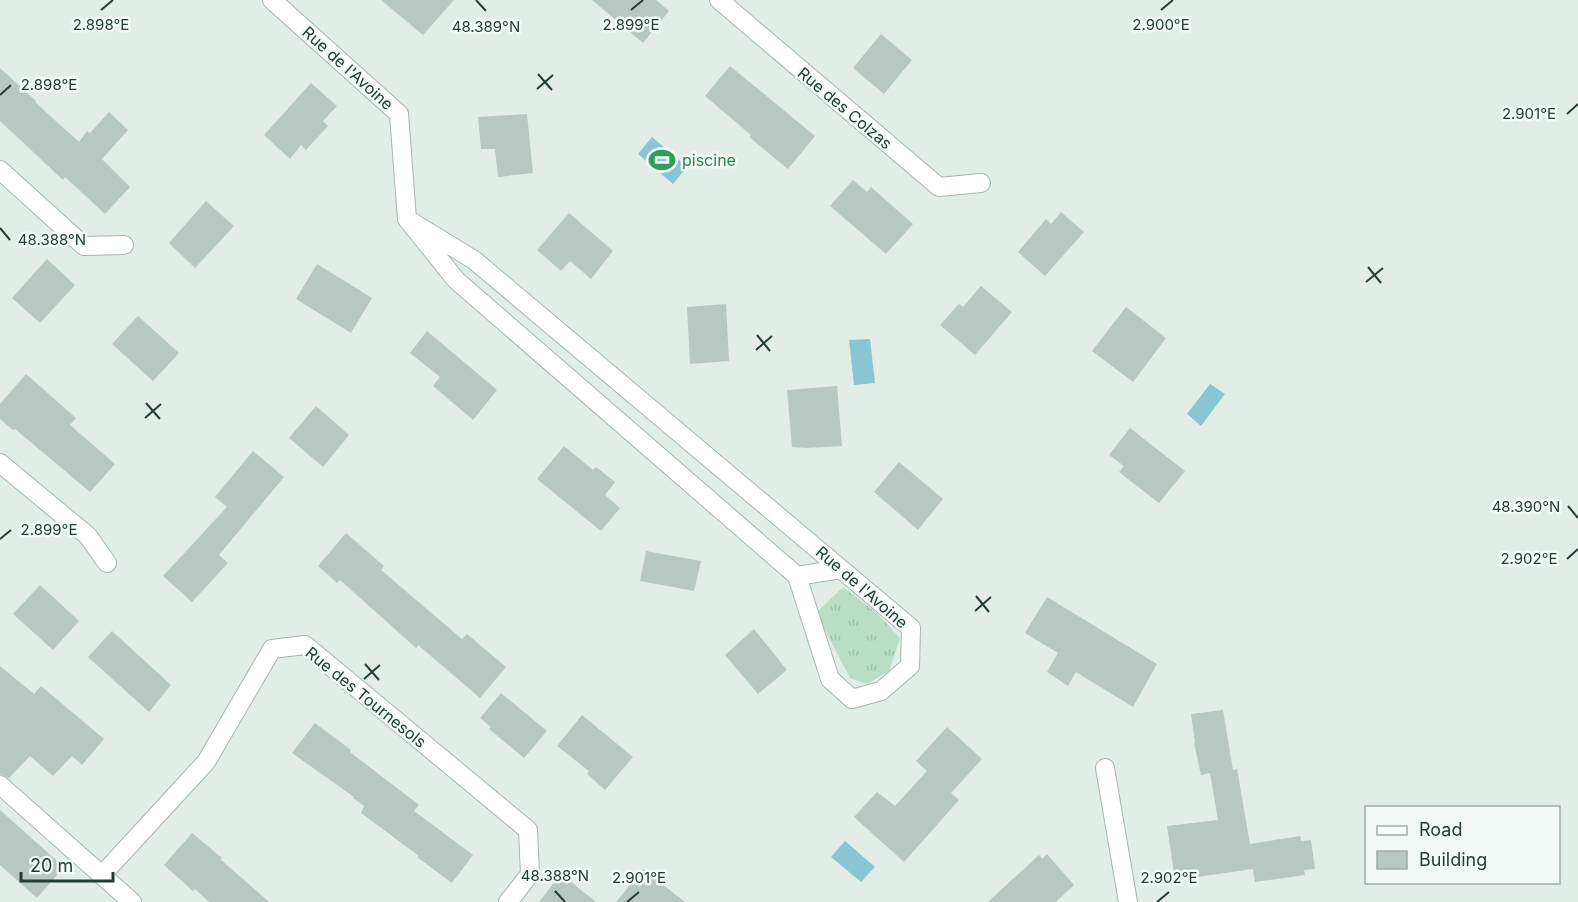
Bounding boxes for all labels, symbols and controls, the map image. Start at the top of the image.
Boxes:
text: 2.898°E [73,15,129,34]
text: 2.899°E [603,15,659,34]
text: 2.900°E [1132,15,1190,34]
text: 48.389°N [452,17,520,36]
street label: Rue de l'Avoine [298,22,398,114]
street label: Rue des Colzas [794,63,896,153]
text: 2.898°E [21,75,77,94]
text: 2.901°E [1502,104,1556,123]
sports icon: piscine [647,145,677,175]
place label: piscine [682,150,736,170]
text: 48.388°N [18,230,86,249]
text: 48.390°N [1492,497,1560,516]
text: 2.899°E [21,520,77,539]
street label: Rue de l'Avoine [812,542,912,632]
text: 2.902°E [1500,549,1558,568]
street label: Rue des Tournesols [302,642,430,752]
legend [1365,806,1560,884]
text: Road [1419,819,1462,840]
scale bar [21,845,112,883]
text: Building [1419,849,1487,870]
text: 20 m [30,855,73,876]
text: 48.388°N [521,866,589,885]
text: 2.901°E [612,868,666,887]
text: 2.902°E [1140,868,1198,887]

